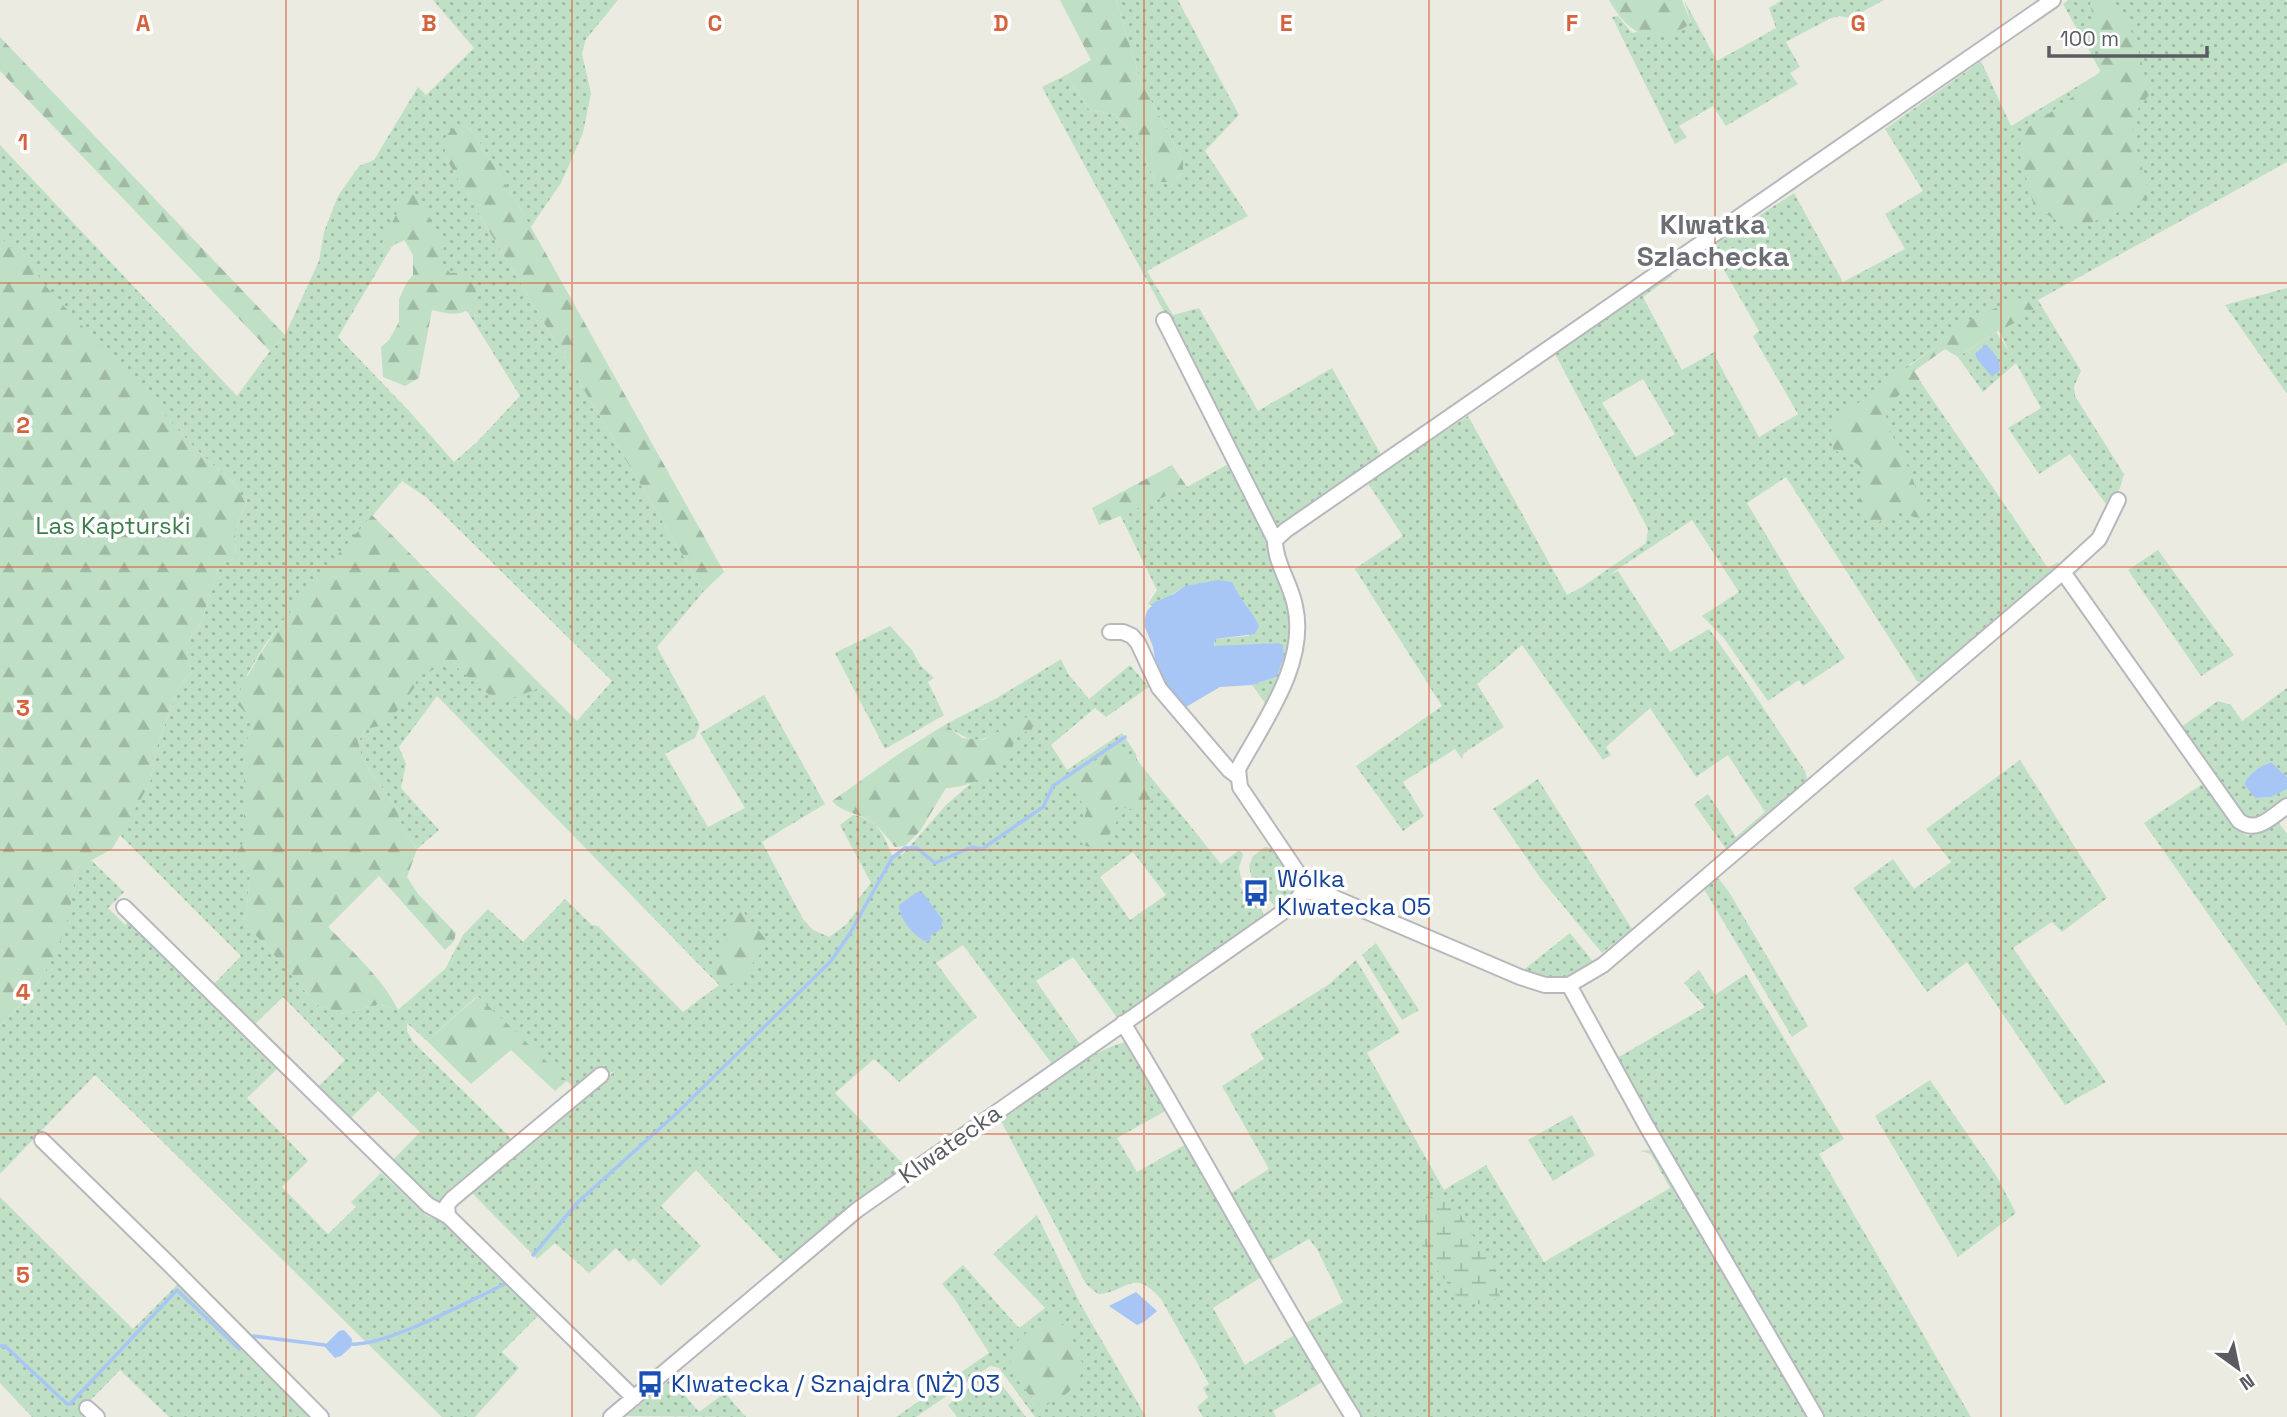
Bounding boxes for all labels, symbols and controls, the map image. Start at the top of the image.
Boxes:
text: A [136,8,151,38]
text: B [421,8,437,38]
text: C [708,8,722,38]
text: D [993,8,1009,38]
text: E [1280,8,1292,38]
text: F [1566,8,1578,38]
text: G [1850,8,1866,38]
scale bar [2049,14,2206,58]
text: 100 m [2060,25,2119,52]
text: 1 [18,127,28,157]
district label: Klwatka Szlachecka [1637,206,1789,274]
text: 2 [16,410,30,440]
park label: Las Kapturski [35,510,191,541]
text: 3 [16,693,30,723]
place label: Wólka Klwatecka 05 [1277,863,1431,922]
bus stop icon: Wólka Klwatecka 05 [1241,878,1271,908]
text: 4 [16,977,31,1007]
street label: Klwatecka [892,1097,1007,1190]
text: 5 [16,1260,30,1290]
north arrow [2203,1333,2273,1403]
place label: Klwatecka / Sznajdra (NŻ) 03 [671,1368,1000,1399]
text: N [2235,1368,2259,1396]
bus stop icon: Klwatecka / Sznajdra (NŻ) 03 [635,1369,665,1399]

